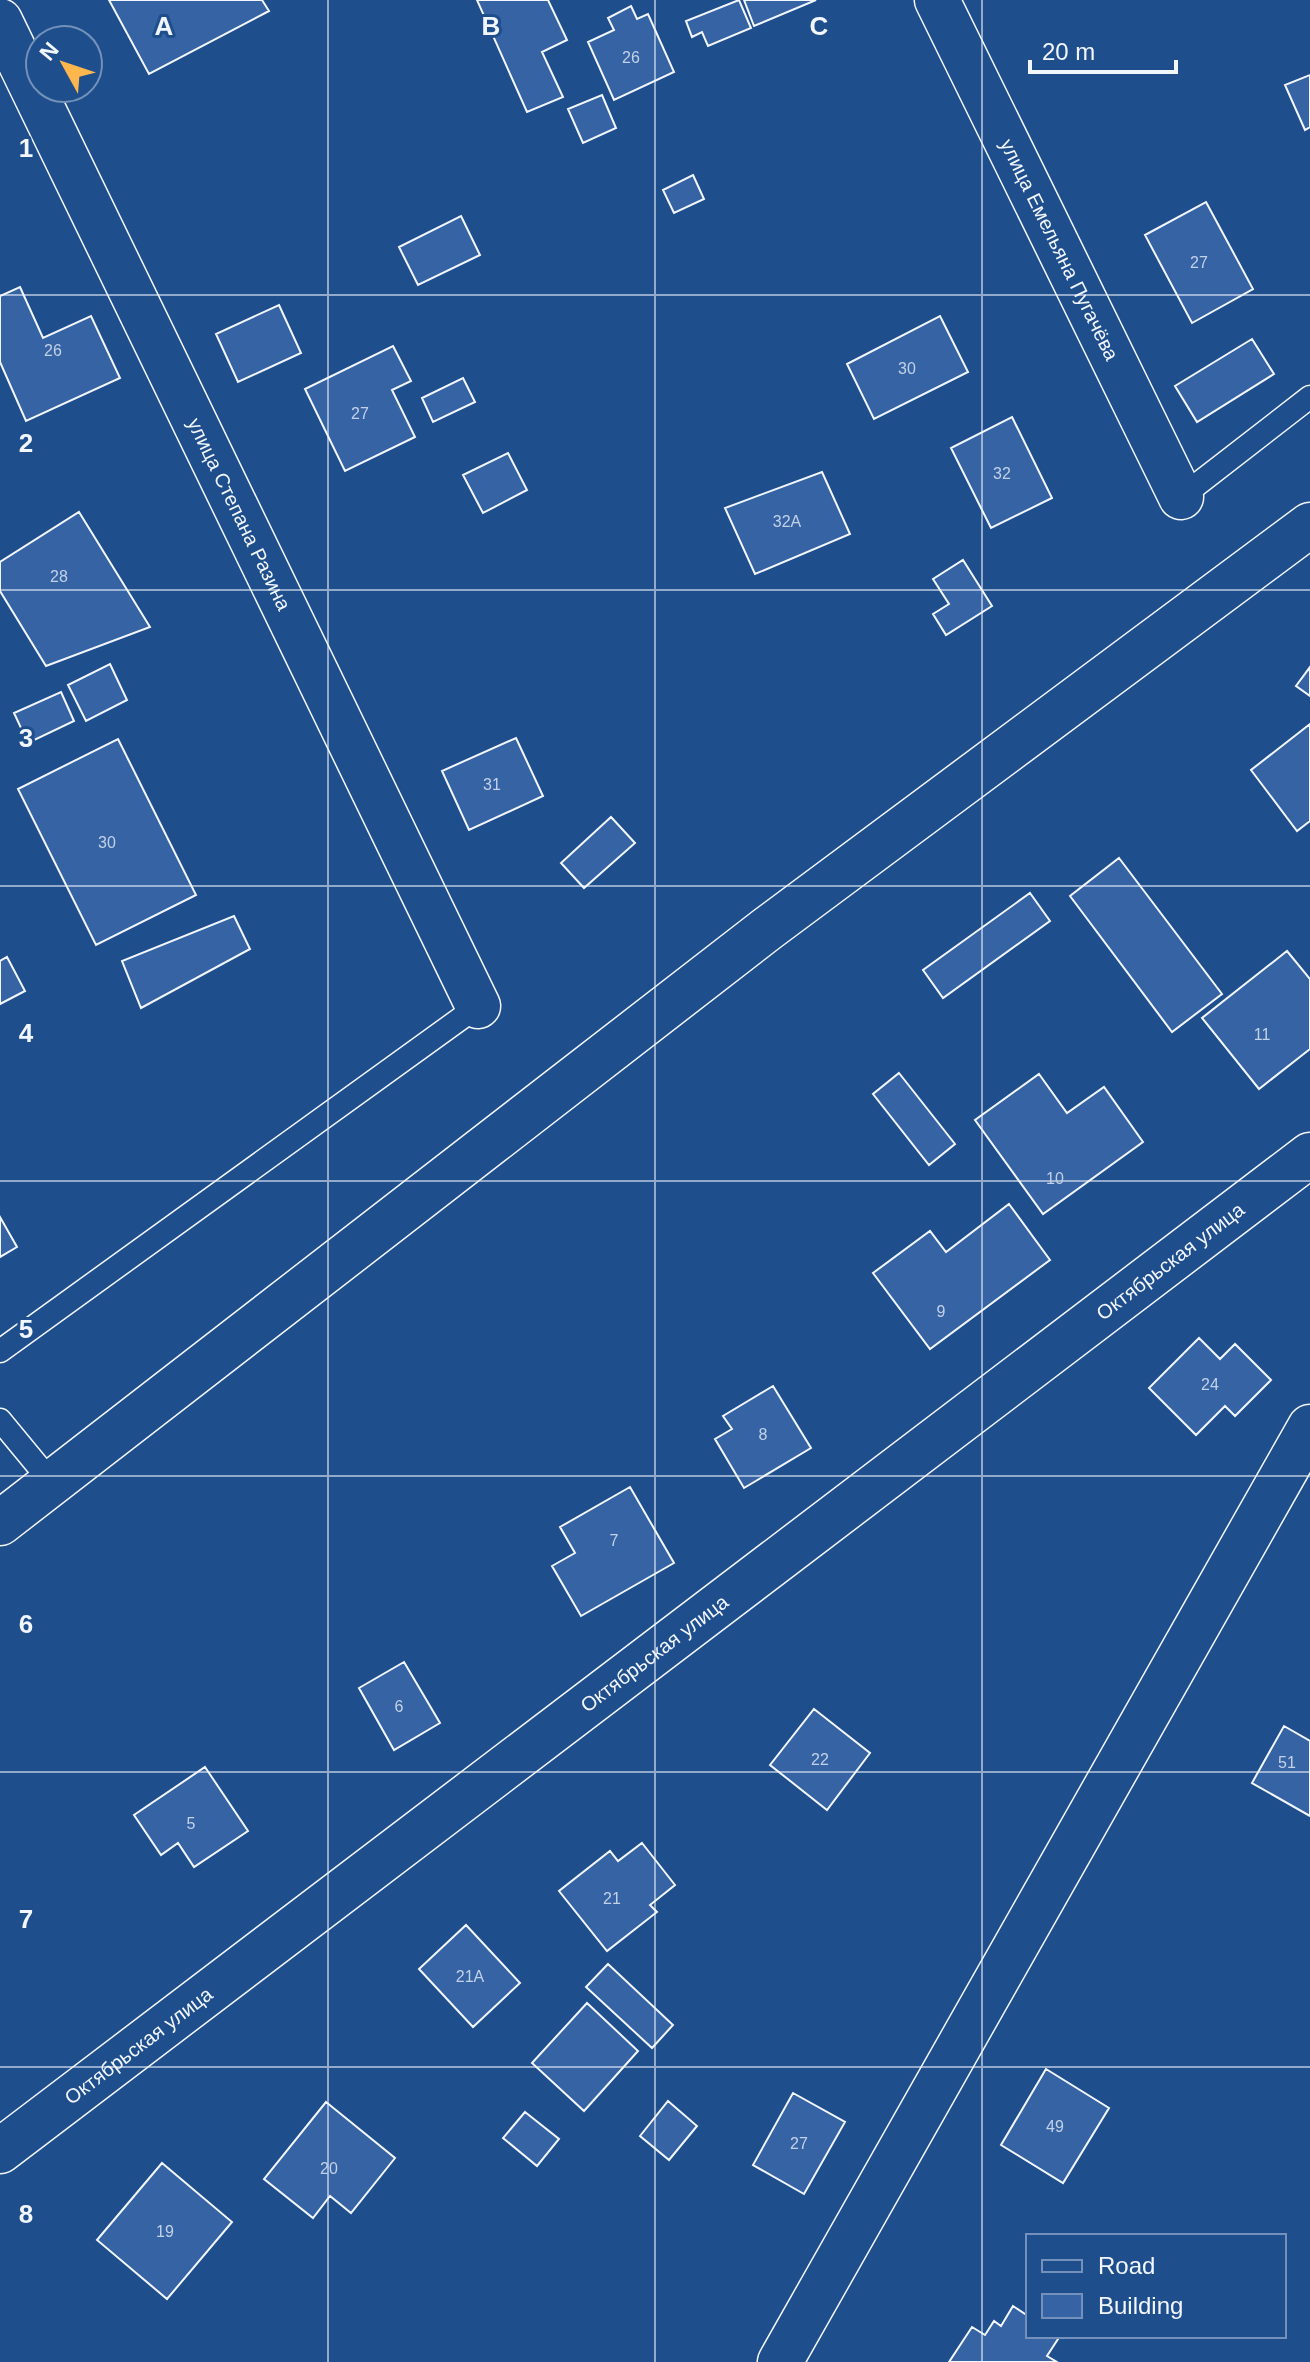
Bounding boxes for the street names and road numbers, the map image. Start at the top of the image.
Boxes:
street label: улица Емельяна Пугачёва [996,135,1123,365]
street label: улица Степана Разина [183,414,296,614]
street label: Октябрьская улица [1092,1198,1249,1324]
street label: Октябрьская улица [576,1590,733,1717]
street label: Октябрьская улица [60,1982,217,2109]

